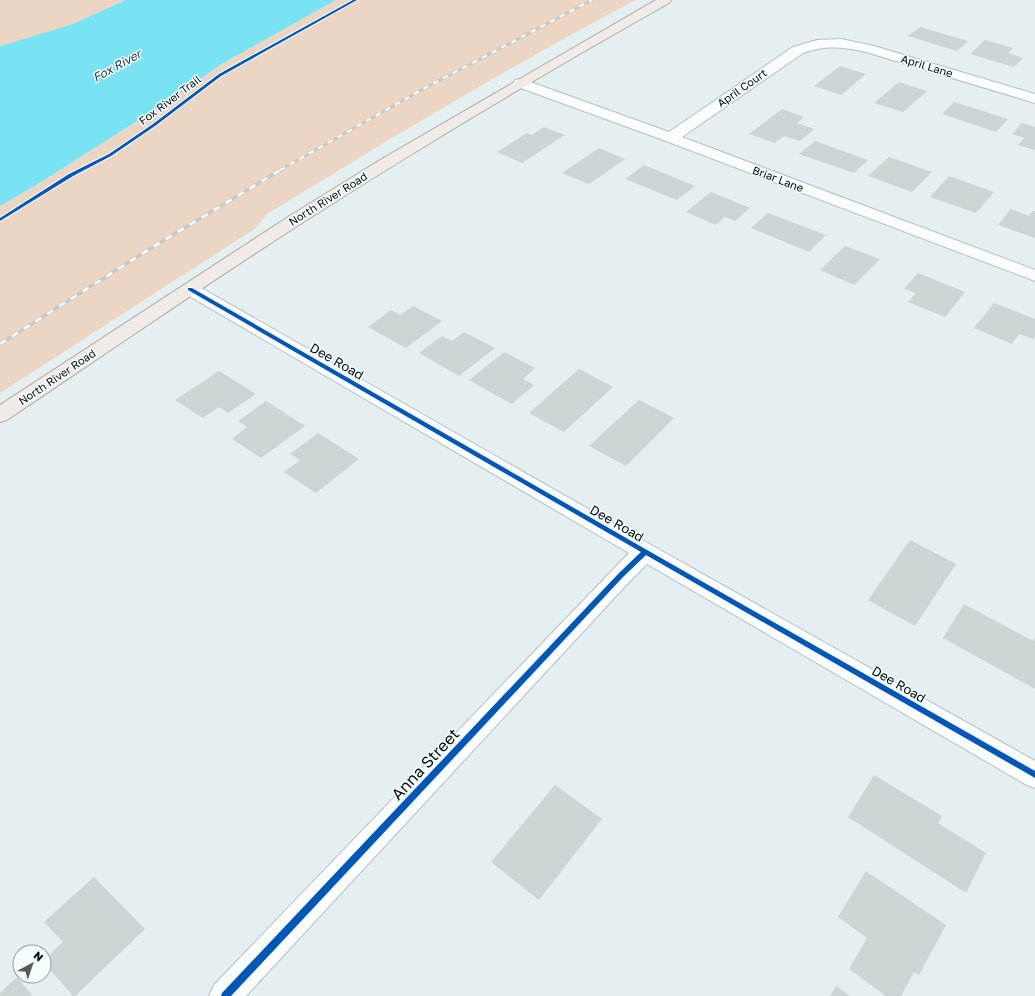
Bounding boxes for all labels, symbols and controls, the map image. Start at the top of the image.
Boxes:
water label: Fox River [90,45,146,85]
street label: April Lane [900,52,955,80]
street label: April Court [715,66,769,109]
street label: Fox River Trail [136,72,204,127]
street label: Briar Lane [751,163,806,194]
street label: North River Road [286,169,369,228]
street label: Dee Road [307,339,367,383]
street label: North River Road [16,346,98,407]
street label: Dee Road [587,501,647,545]
street label: Dee Road [869,662,929,706]
street label: Anna Street [387,724,463,804]
north arrow [12,944,52,984]
text: N [31,948,46,964]

